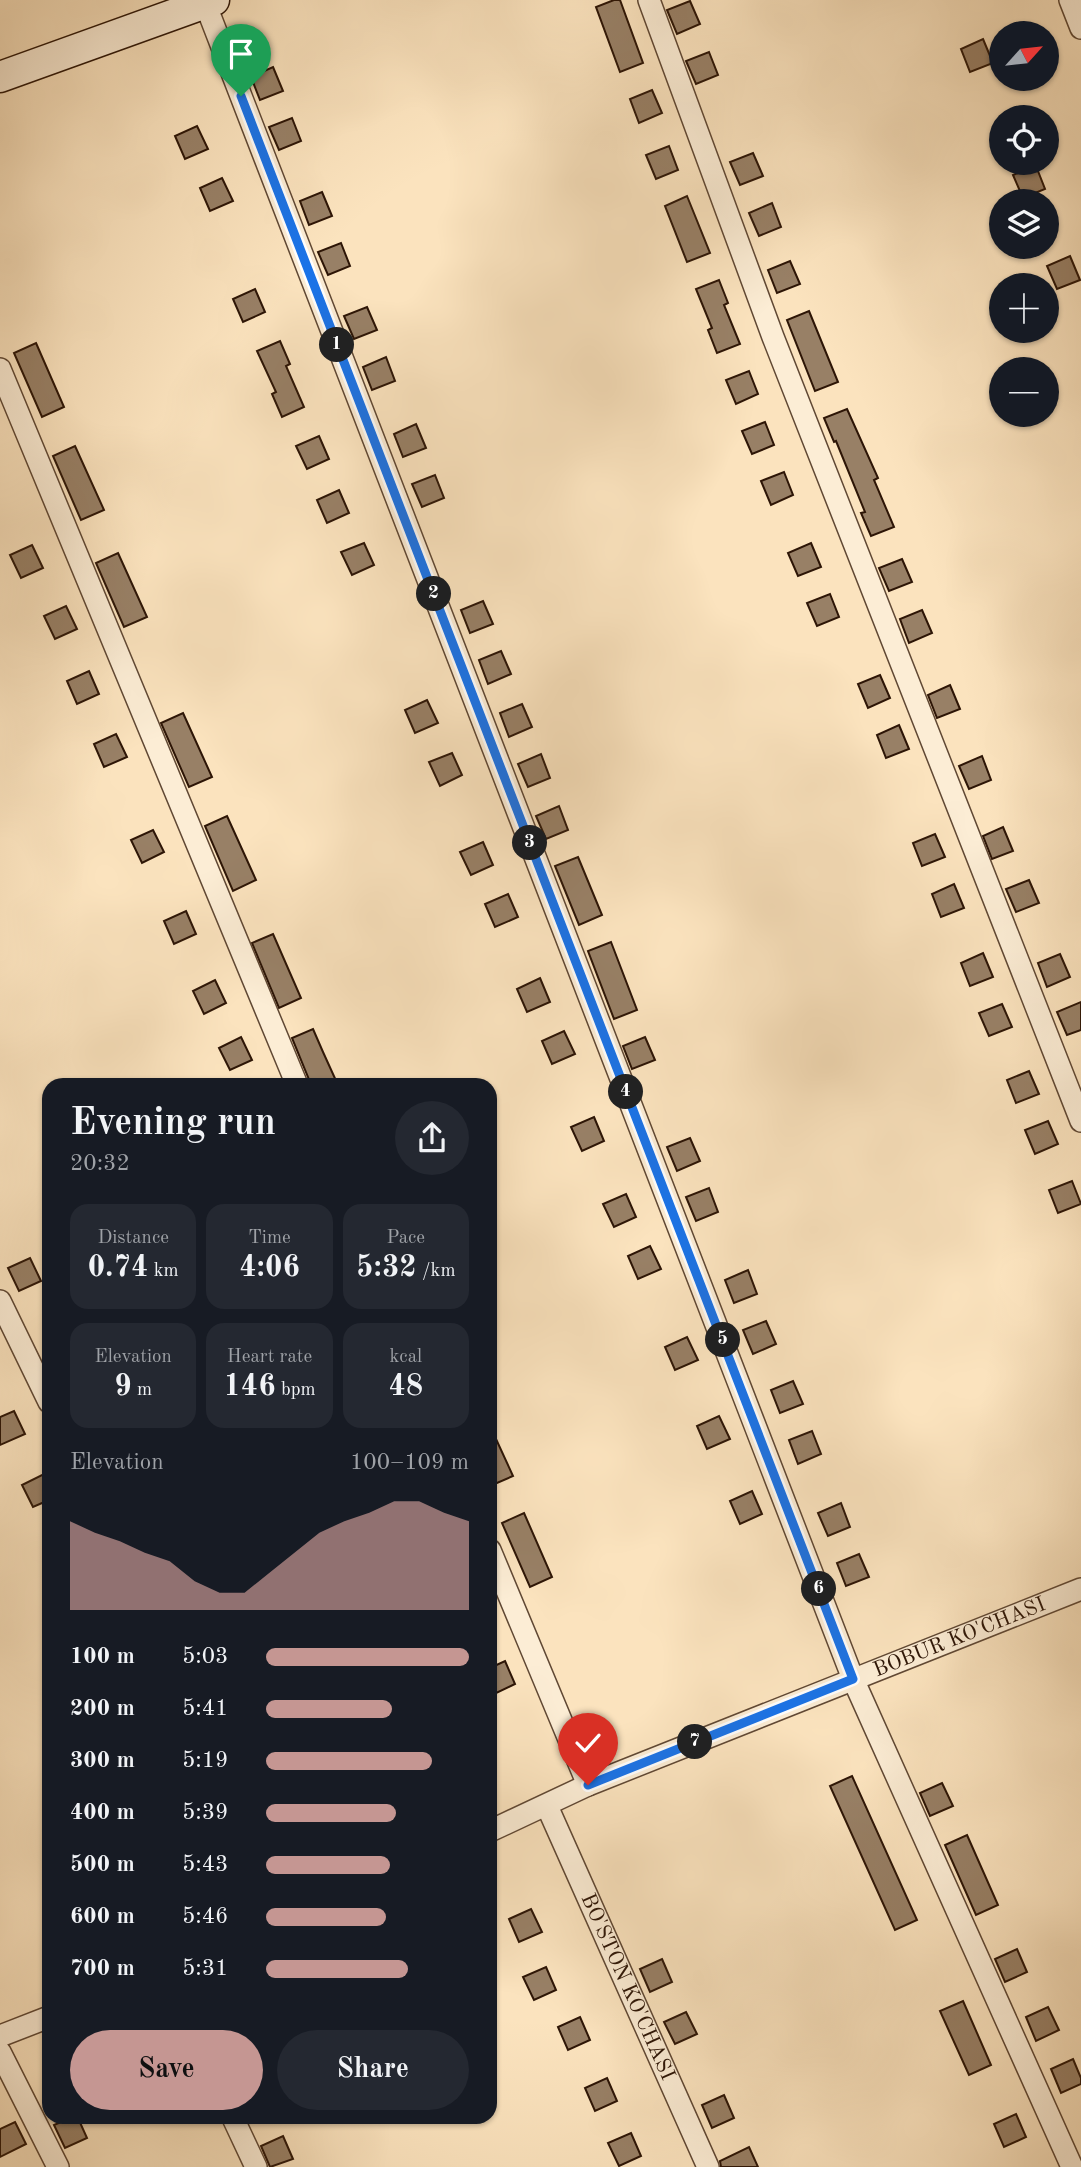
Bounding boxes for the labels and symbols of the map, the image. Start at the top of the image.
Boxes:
north arrow [989,21,1059,91]
pin [211,24,271,96]
pin: 1 [320,328,354,362]
pin: 2 [416,576,452,612]
pin: 3 [512,826,548,860]
pin: 4 [608,1074,644,1110]
pin: 5 [706,1322,740,1358]
pin: 6 [802,1572,836,1606]
street label: BOBUR KO'CHASI [870,1594,1049,1681]
pin [558,1713,618,1785]
pin: 7 [678,1724,712,1760]
street label: BO'STON KO'CHASI [577,1890,678,2083]

